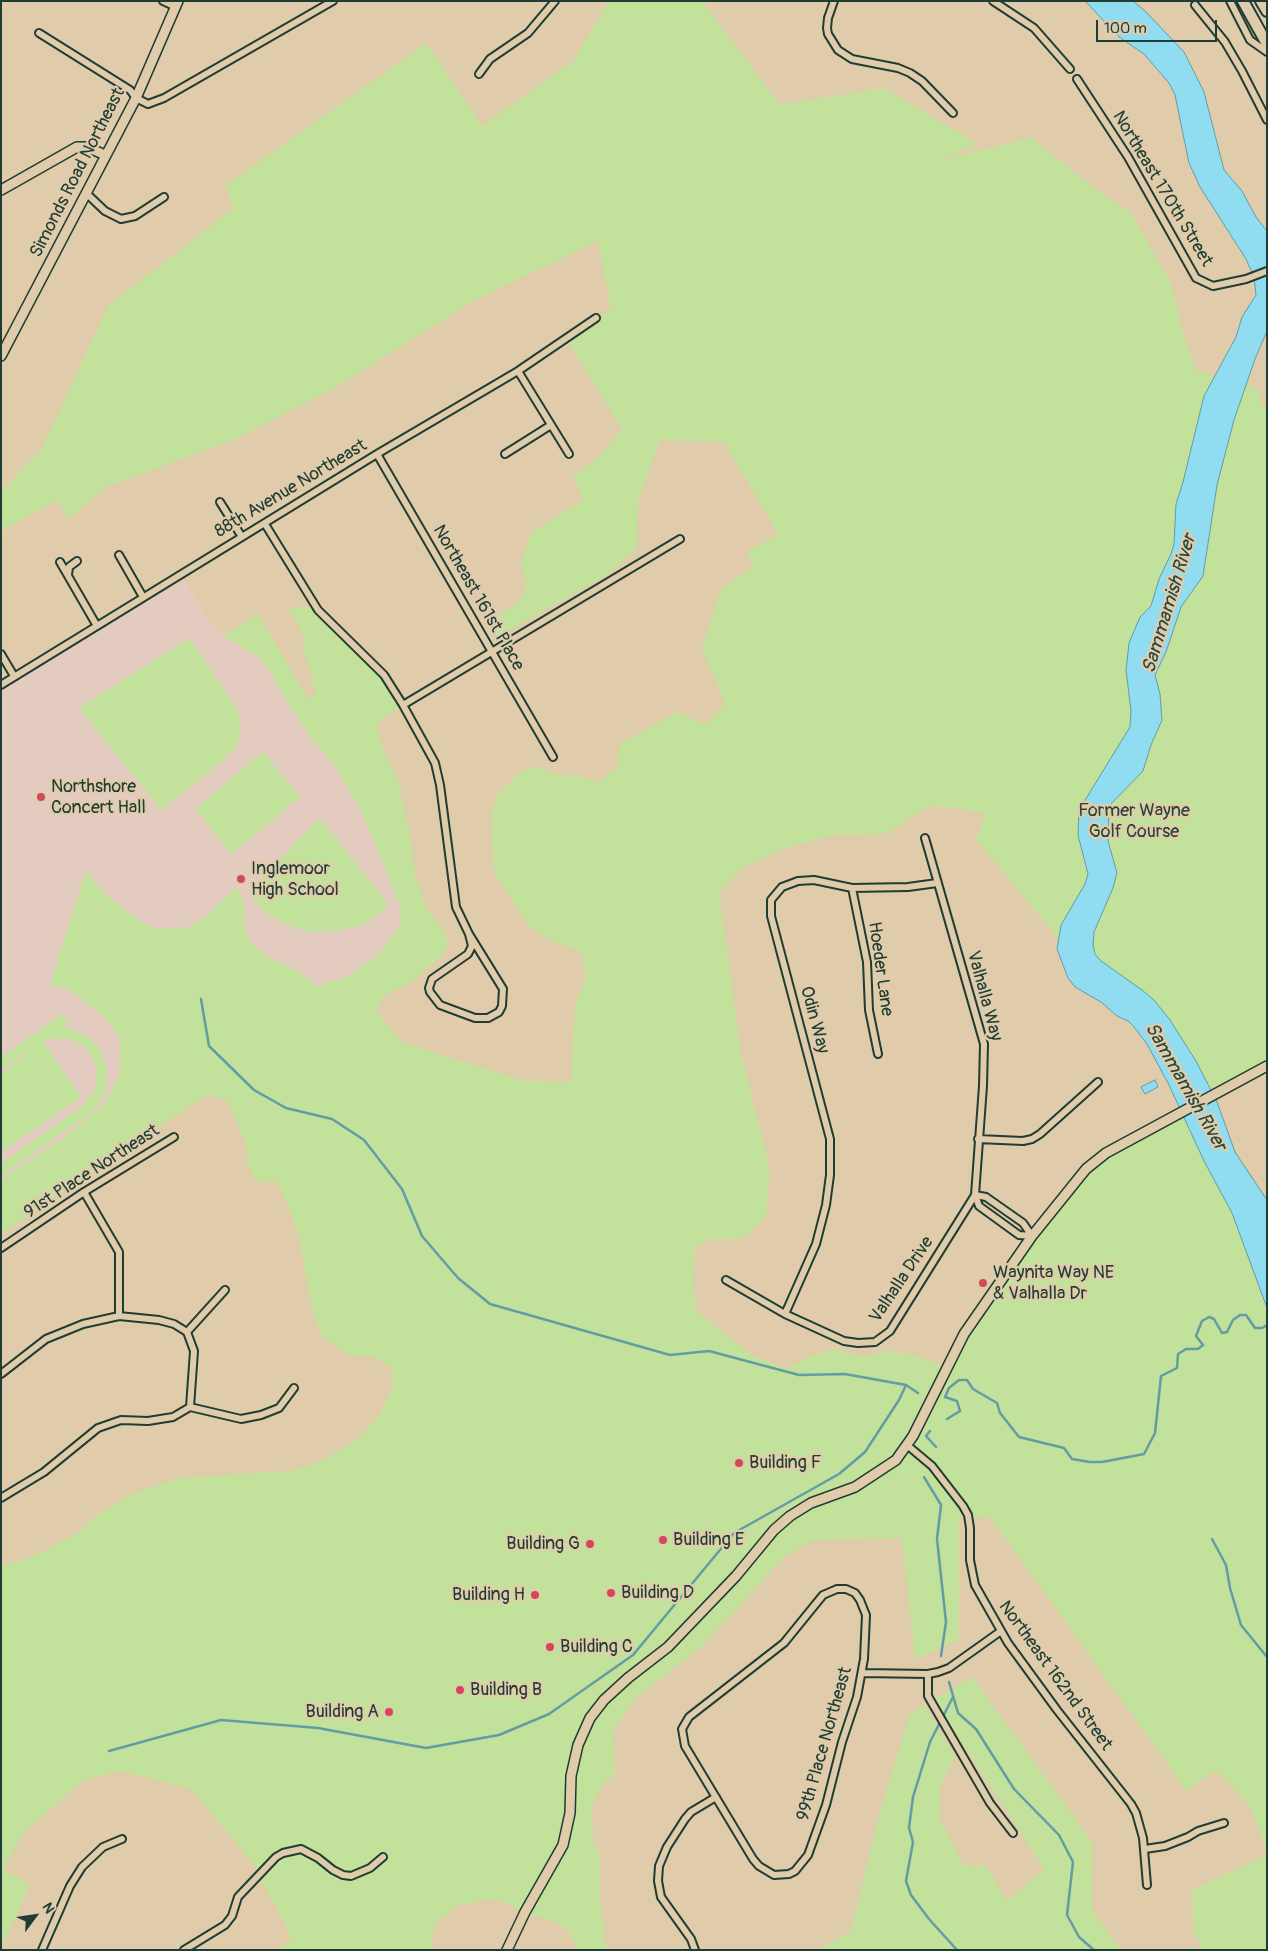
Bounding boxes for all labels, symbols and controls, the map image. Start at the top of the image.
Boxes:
scale bar [1098,10,1219,42]
text: 100 m [1104,19,1147,38]
street label: Simonds Road Northeast [26,85,130,261]
street label: Northeast 170th Street [1107,107,1217,271]
street label: 88th Avenue Northeast [211,435,371,543]
street label: Northeast 161st Place [427,521,529,675]
water label: Sammamish River [1138,532,1202,676]
place label: Northshore Concert Hall [51,776,146,819]
marker: Northshore Concert Hall [35,791,47,803]
park label: Former Wayne Golf Course [1078,800,1190,842]
place label: Inglemoor High School [251,858,339,901]
marker: Inglemoor High School [235,873,247,885]
street label: Hoeder Lane [863,920,897,1018]
street label: Valhalla Way [962,949,1006,1043]
street label: Odin Way [795,984,833,1056]
water label: Sammamish River [1139,1019,1231,1155]
street label: 91st Place Northeast [20,1120,164,1224]
street label: Valhalla Drive [865,1233,939,1327]
place label: Waynita Way NE & Valhalla Dr [993,1262,1114,1304]
marker: Waynita Way NE & Valhalla Dr [977,1277,989,1289]
place label: Building F [749,1452,822,1474]
marker: Building F [733,1457,745,1469]
place label: Building E [673,1529,744,1551]
place label: Building G [506,1533,580,1555]
marker: Building E [657,1534,669,1546]
marker: Building G [584,1538,596,1550]
place label: Building D [621,1582,694,1604]
place label: Building H [452,1584,525,1606]
marker: Building D [605,1587,617,1599]
marker: Building H [529,1589,541,1601]
street label: Northeast 162nd Street [993,1597,1117,1755]
place label: Building C [560,1636,633,1658]
marker: Building C [544,1641,556,1653]
street label: 99th Place Northeast [793,1665,857,1823]
place label: Building B [470,1679,542,1701]
marker: Building B [454,1684,466,1696]
place label: Building A [306,1701,379,1723]
marker: Building A [383,1706,395,1718]
north arrow [10,1891,60,1941]
text: N [39,1900,58,1916]

